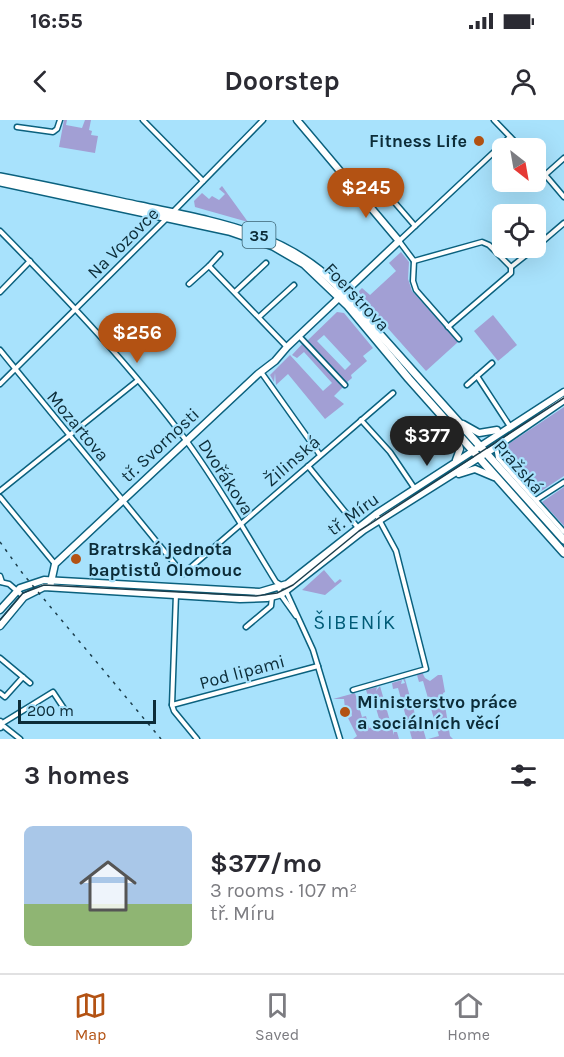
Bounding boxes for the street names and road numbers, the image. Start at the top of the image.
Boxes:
street label: Na Vozovce [83,203,163,283]
road number: 35 [242,222,276,248]
street label: Foerstrova [320,258,394,336]
street label: Mozartova [42,386,114,466]
street label: tř. Svornosti [116,403,204,487]
street label: Žilinská [260,431,324,491]
street label: Dvořákova [193,435,259,519]
street label: Pražská [490,435,548,499]
street label: tř. Míru [323,488,383,540]
street label: Pod lipami [197,650,287,694]

